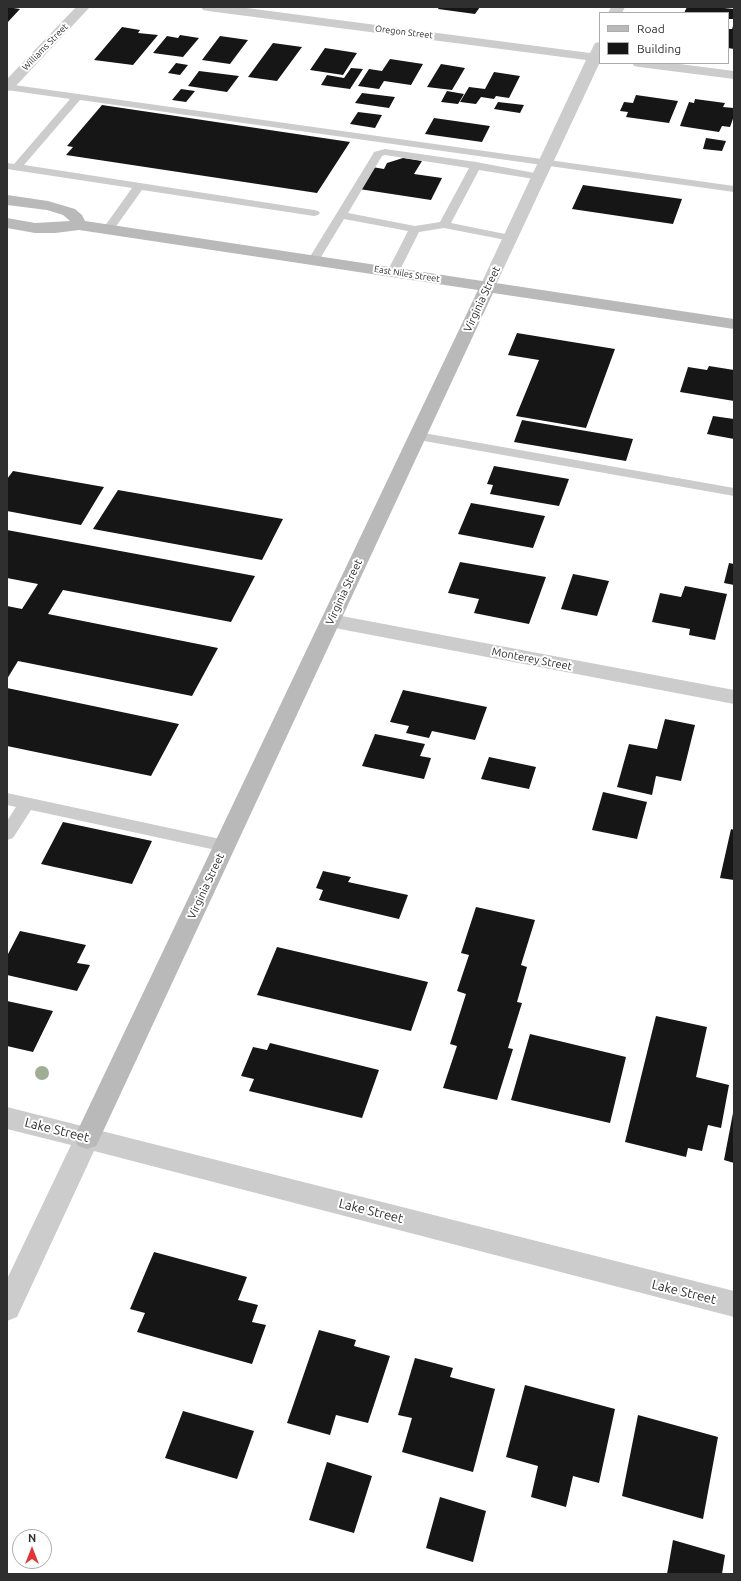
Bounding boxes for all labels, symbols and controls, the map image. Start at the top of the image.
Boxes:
legend [599,12,729,64]
street label: Williams Street [20,21,70,73]
text: Road [637,22,665,35]
street label: Oregon Street [374,23,434,41]
text: Building [637,42,681,55]
street label: East Niles Street [373,263,441,285]
street label: Virginia Street [461,264,503,334]
street label: Virginia Street [323,557,365,627]
street label: Monterey Street [491,645,573,673]
street label: Virginia Street [185,851,227,921]
street label: Lake Street [23,1114,91,1146]
street label: Lake Street [337,1195,405,1227]
street label: Lake Street [650,1276,718,1308]
north arrow [12,1529,52,1569]
text: N [28,1532,36,1544]

